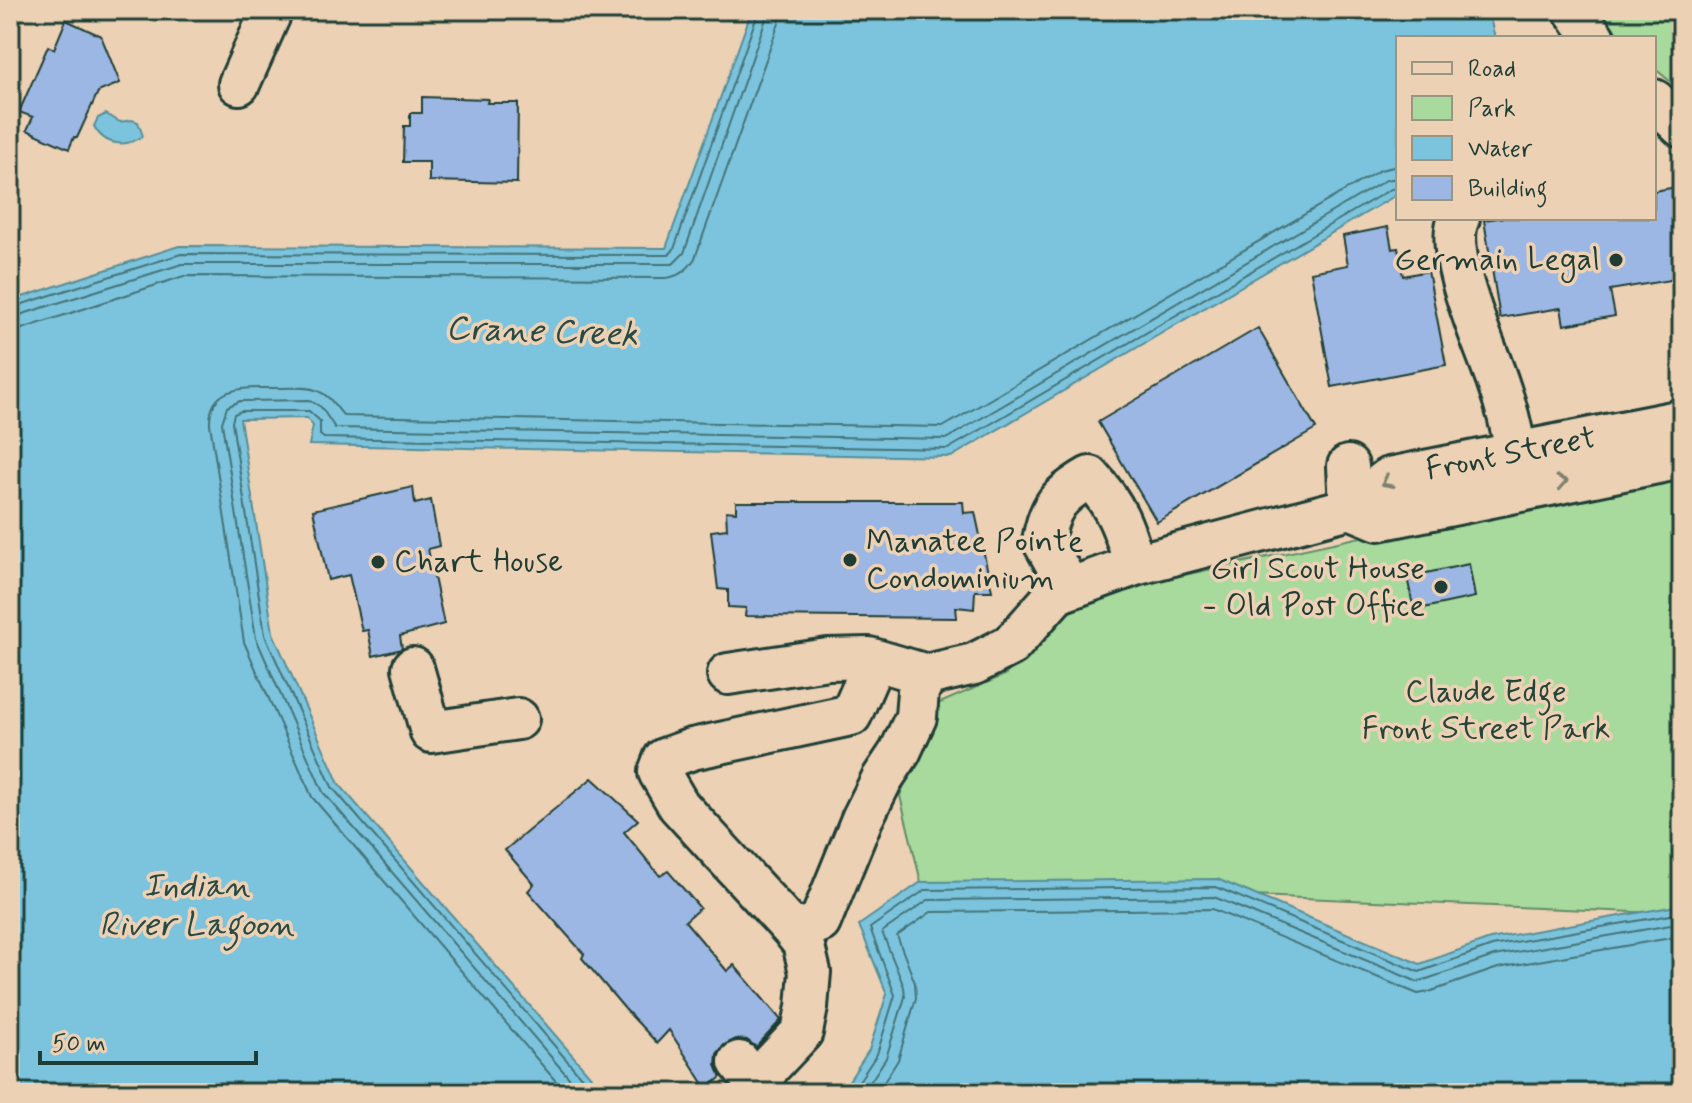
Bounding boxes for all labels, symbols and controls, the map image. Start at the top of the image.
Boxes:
legend [1396,36,1656,220]
text: Road [1468,54,1516,85]
text: Park [1468,94,1516,125]
text: Water [1468,134,1533,165]
text: Building [1468,174,1548,208]
place label: Germain Legal [1394,239,1600,283]
marker: Germain Legal [1607,251,1625,269]
water label: Crane Creek [445,306,639,358]
street label: Front Street [1422,417,1600,491]
one-way arrow [1381,473,1395,488]
one-way arrow [1555,474,1568,491]
place label: Manatee Pointe Condominium [866,521,1084,600]
place label: Chart House [394,541,563,583]
place label: Girl Scout House - Old Post Office [1203,548,1425,627]
marker: Manatee Pointe Condominium [841,551,859,569]
marker: Chart House [369,553,387,571]
marker: Girl Scout House - Old Post Office [1432,578,1450,596]
park label: Claude Edge Front Street Park [1362,671,1610,750]
water label: Indian River Lagoon [99,864,295,951]
scale bar [40,1015,256,1065]
text: 50 m [52,1029,106,1060]

